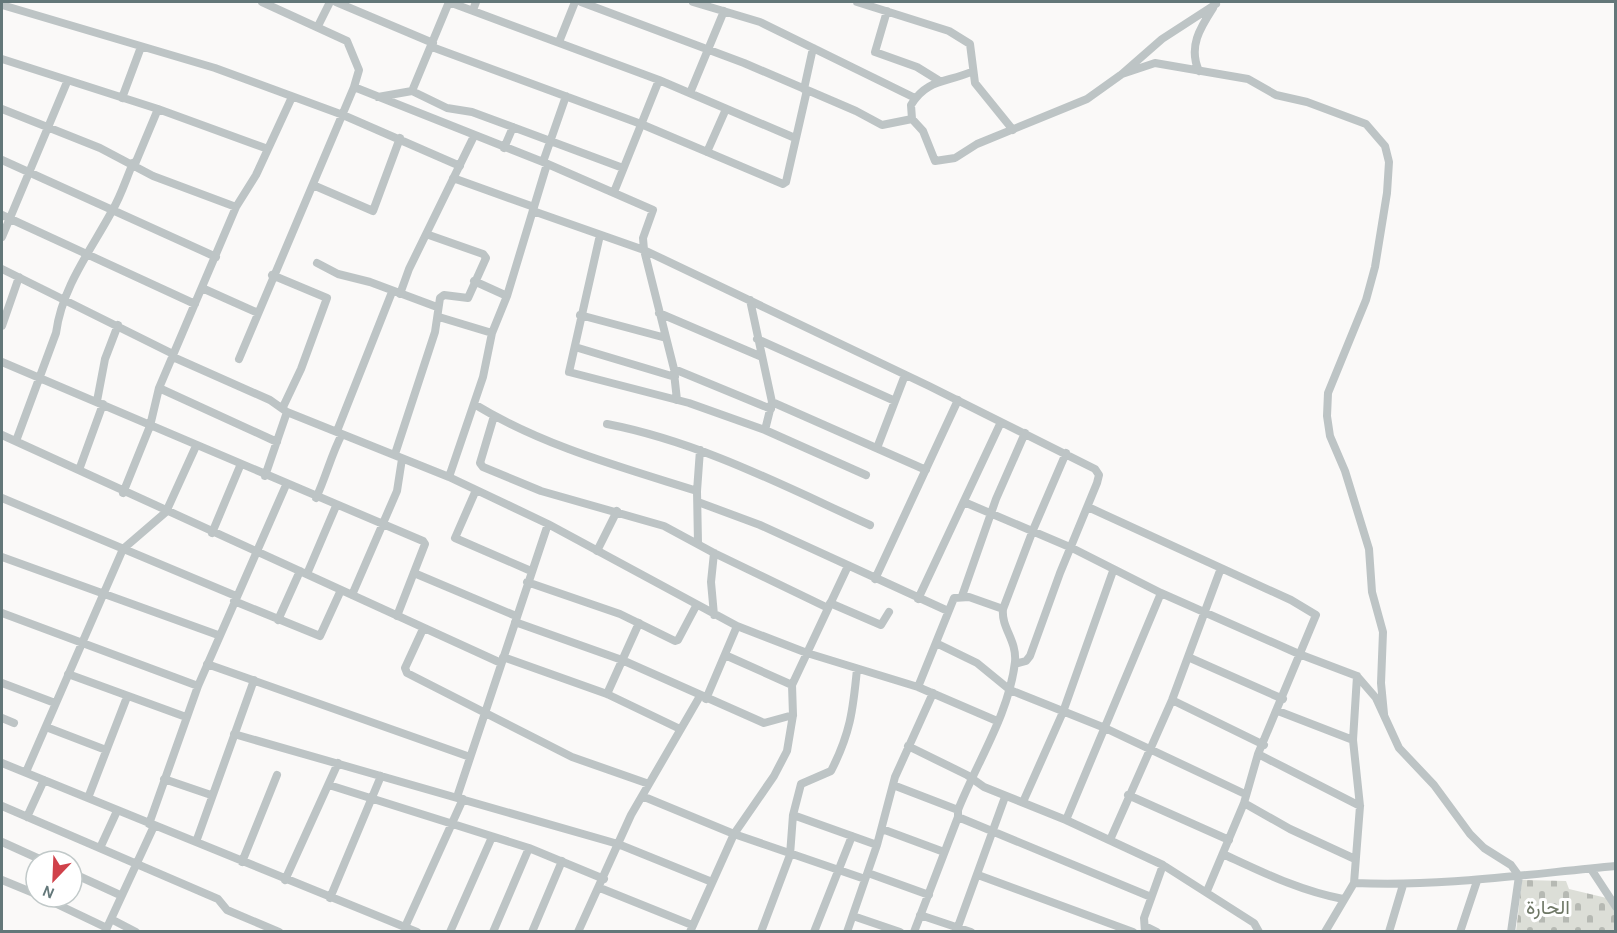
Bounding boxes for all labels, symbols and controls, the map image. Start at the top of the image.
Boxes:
north arrow [24,849,84,909]
text: N [39,881,57,903]
park label: الحارة [1526,896,1570,920]

